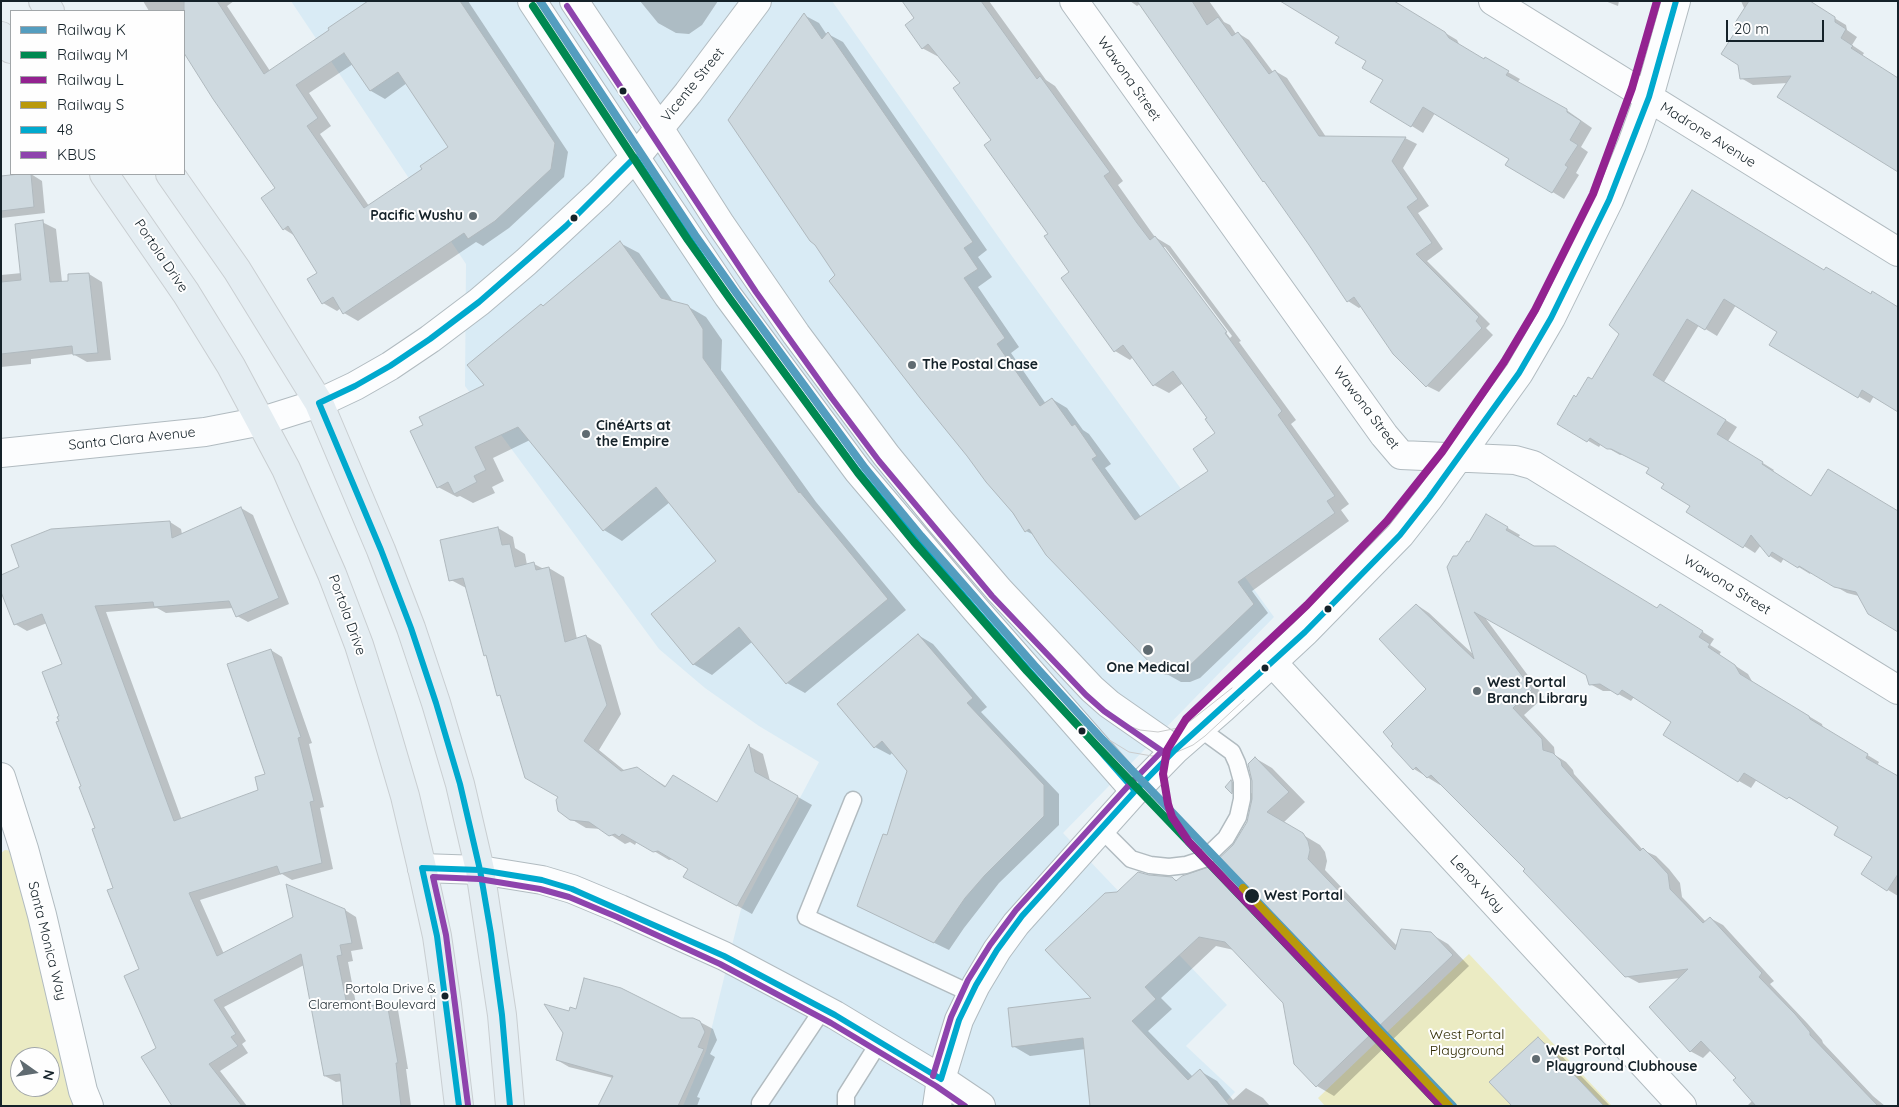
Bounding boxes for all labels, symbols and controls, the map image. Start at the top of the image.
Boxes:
legend [10,10,185,175]
scale bar [1729,10,1826,42]
text: 20 m [1734,19,1769,38]
text: Railway K [57,20,126,39]
street label: Wawona Street [1094,33,1164,125]
text: Railway M [57,45,128,64]
street label: Vicente Street [658,45,728,125]
text: Railway L [57,70,124,89]
unlabelled marker [618,86,628,96]
text: Railway S [57,95,124,114]
street label: Madrone Avenue [1657,99,1759,171]
text: 48 [57,120,73,139]
text: KBUS [57,145,96,164]
place label: Pacific Wushu [370,208,463,224]
marker: Pacific Wushu [467,210,479,222]
unlabelled marker [569,213,579,223]
street label: Portola Drive [130,216,192,296]
place label: The Postal Chase [922,357,1038,373]
marker: The Postal Chase [906,359,918,371]
street label: Wawona Street [1329,363,1403,453]
place label: CinéArts at the Empire [596,418,671,451]
street label: Santa Clara Avenue [68,424,196,454]
marker: CinéArts at the Empire [580,428,592,440]
street label: Wawona Street [1680,552,1774,618]
street label: Portola Drive [325,572,369,658]
unlabelled marker [1323,604,1333,614]
marker: One Medical [1141,643,1155,657]
place label: One Medical [1107,660,1189,676]
unlabelled marker [1260,663,1270,673]
place label: West Portal Branch Library [1487,675,1588,708]
marker: West Portal Branch Library [1471,685,1483,697]
unlabelled marker [1077,726,1087,736]
street label: Lenox Way [1446,852,1508,916]
street label: Santa Monica Way [24,880,70,1002]
marker: West Portal [1243,887,1261,905]
place label: West Portal [1264,888,1343,904]
place label: Portola Drive & Claremont Boulevard [308,981,436,1012]
marker: Portola Drive & Claremont Boulevard [440,991,450,1001]
park label: West Portal Playground [1430,1027,1504,1060]
place label: West Portal Playground Clubhouse [1546,1043,1697,1076]
north arrow [10,1047,60,1097]
marker: West Portal Playground Clubhouse [1530,1053,1542,1065]
text: N [39,1068,59,1082]

